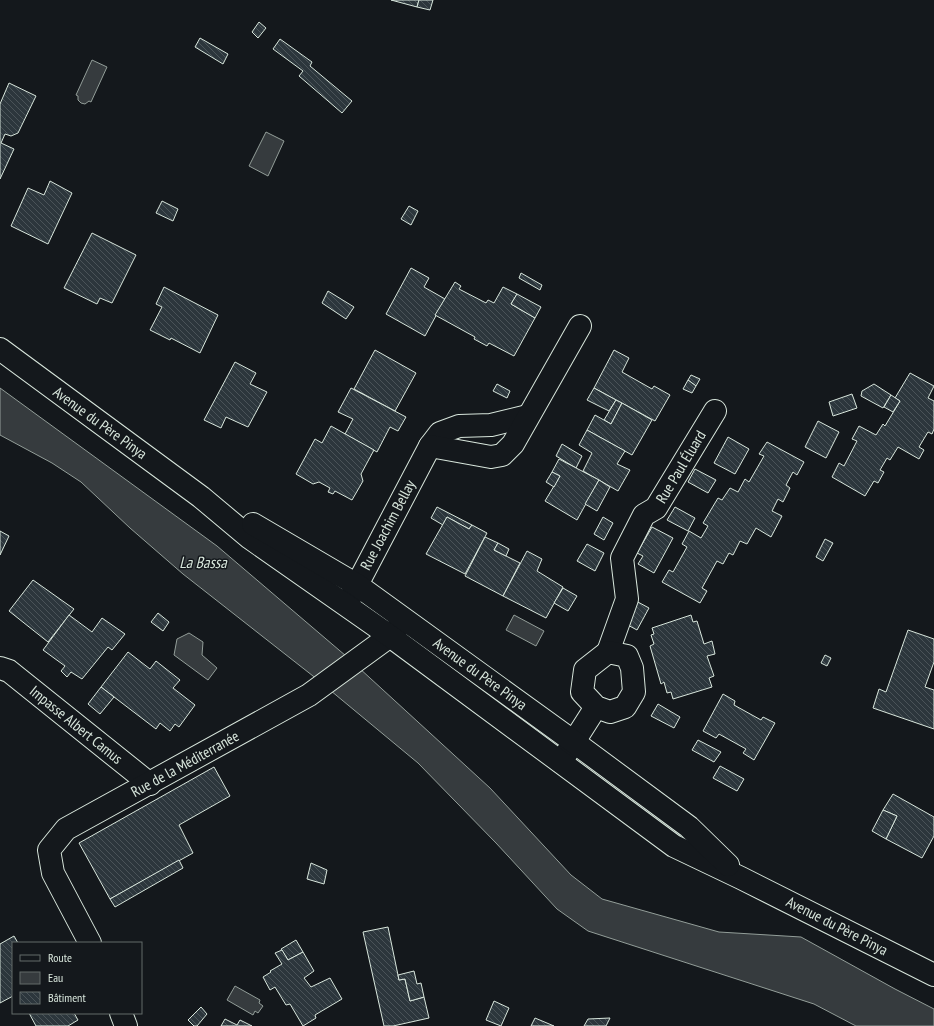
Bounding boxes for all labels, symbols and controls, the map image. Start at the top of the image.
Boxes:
street label: Avenue du Père Pinya [50,382,151,463]
street label: Rue Paul Éluard [651,427,710,507]
street label: Rue Joachim Bellay [356,476,419,573]
water label: La Bassa [179,552,228,572]
street label: Avenue du Père Pinya [430,633,531,714]
street label: Impasse Albert Camus [26,681,127,768]
street label: Rue de la Méditerranée [127,726,242,801]
street label: Avenue du Père Pinya [783,892,891,959]
legend [12,942,142,1014]
text: Route [48,950,72,965]
text: Eau [48,970,63,985]
text: Bâtiment [48,990,86,1005]

